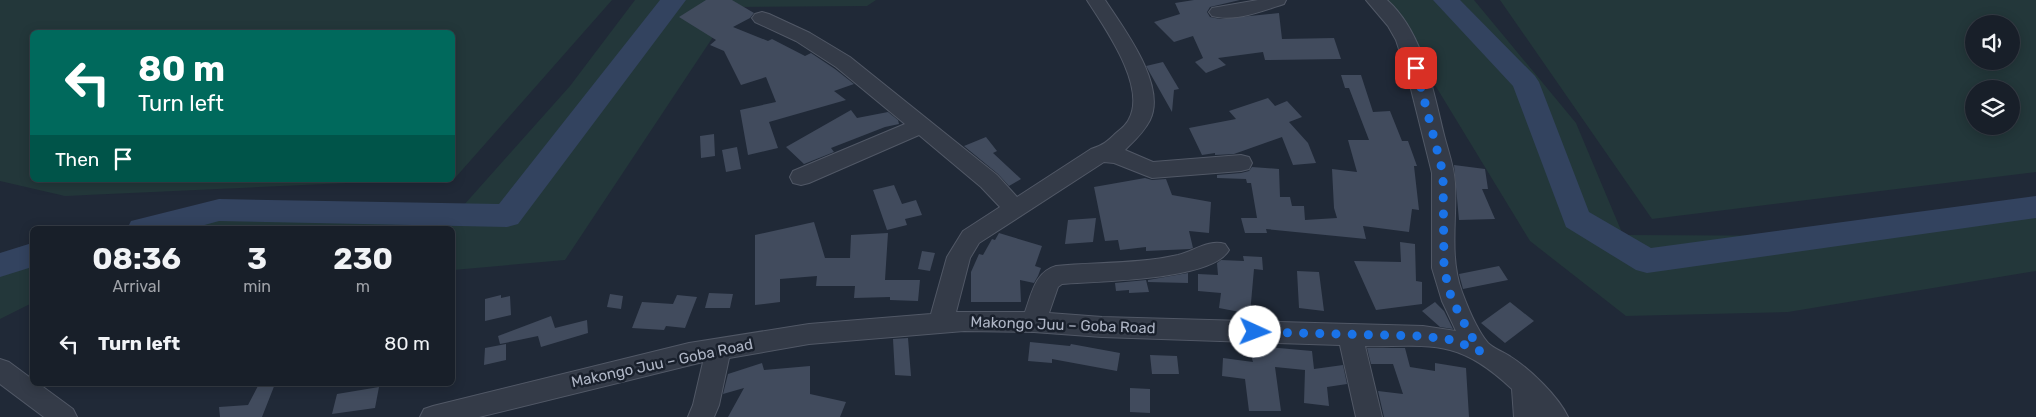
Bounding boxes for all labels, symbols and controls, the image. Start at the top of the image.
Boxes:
map controls [1965,15,2020,135]
button: sound [1965,15,2020,70]
pin [1395,47,1437,89]
text: 80 m [138,48,225,90]
icon: left [55,50,120,115]
icon: arrive [1402,54,1430,82]
button: layers [1965,80,2020,135]
text: Turn left [138,90,224,117]
icon: arrive [109,145,137,173]
text: Then [55,148,99,171]
text: 08:36 [92,241,181,277]
text: 3 [247,241,267,277]
text: 230 [333,241,393,277]
text: Arrival [113,277,161,296]
text: min [243,277,271,296]
text: m [356,277,370,296]
position arrow [1228,305,1280,357]
street label: Makongo Juu – Goba Road [970,313,1156,337]
icon: left [55,330,83,358]
text: Turn left [98,332,180,355]
text: 80 m [384,332,430,355]
street label: Makongo Juu – Goba Road [570,335,754,391]

